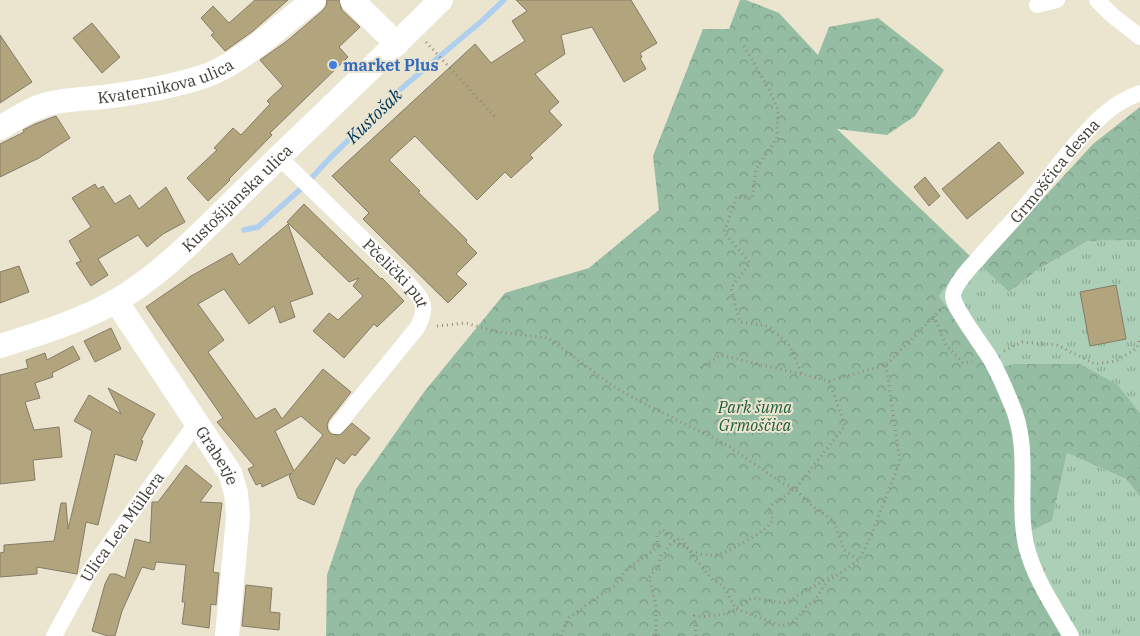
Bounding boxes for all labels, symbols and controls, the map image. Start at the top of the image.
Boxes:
street label: Kvaternikova ulica [97,54,237,108]
place label: market Plus [343,55,439,75]
marker: market Plus [327,59,339,71]
water label: Kustošak [340,83,407,149]
street label: Grmoščica desna [1005,114,1104,227]
street label: Kustošijanska ulica [178,140,296,256]
street label: Pčelički put [359,234,433,310]
park label: Park šuma Grmoščica [717,397,792,435]
street label: Graberje [192,422,243,487]
street label: Ulica Lea Müllera [76,467,168,585]

